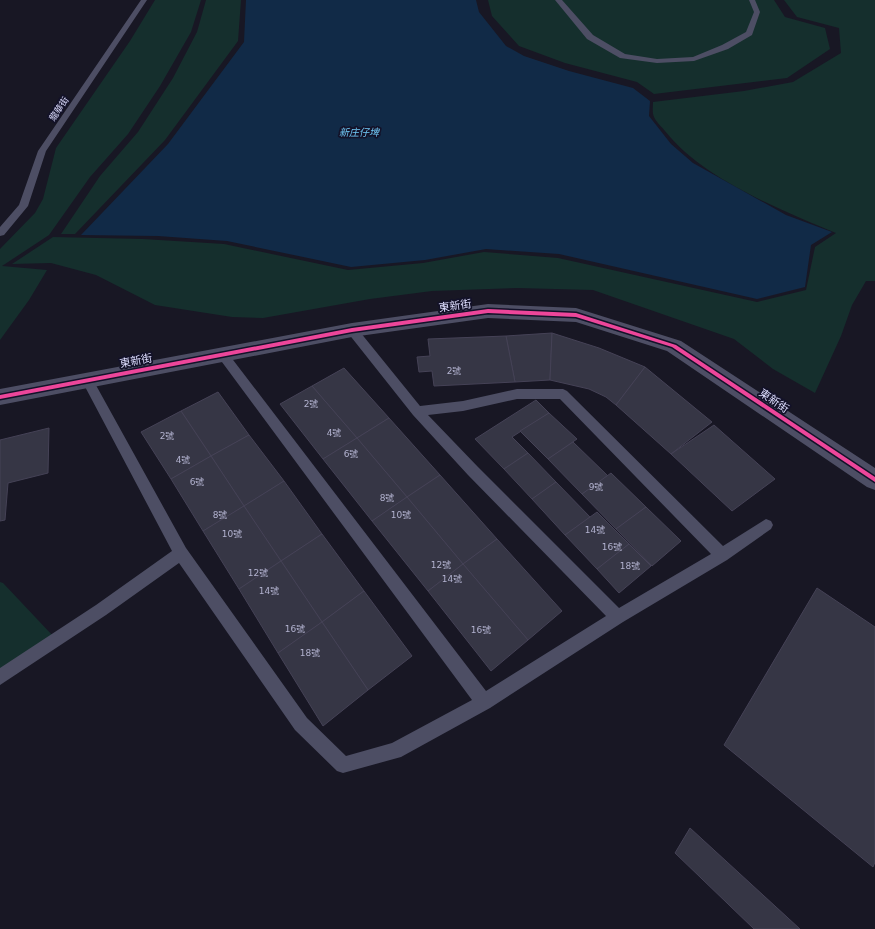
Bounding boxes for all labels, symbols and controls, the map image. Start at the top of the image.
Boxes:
street label: 龍華街 [46,94,71,123]
water label: 新庄仔埤 [339,127,380,138]
street label: 東新街 [438,297,472,315]
street label: 東新街 [119,351,153,371]
house number: 2號 [447,366,461,376]
street label: 東新街 [757,386,791,416]
house number: 2號 [304,399,318,409]
house number: 4號 [327,428,341,438]
house number: 2號 [160,431,174,441]
house number: 6號 [344,449,358,459]
house number: 4號 [176,455,190,465]
house number: 6號 [190,477,204,487]
house number: 9號 [589,482,603,492]
house number: 8號 [380,493,394,503]
house number: 8號 [213,510,227,520]
house number: 10號 [391,510,411,520]
house number: 14號 [585,525,605,535]
house number: 10號 [222,529,242,539]
house number: 16號 [602,542,622,552]
house number: 12號 [431,560,451,570]
house number: 18號 [620,561,640,571]
house number: 12號 [248,568,268,578]
house number: 14號 [442,574,462,584]
house number: 14號 [259,586,279,596]
house number: 16號 [285,624,305,634]
house number: 16號 [471,625,491,635]
house number: 18號 [300,648,320,658]

